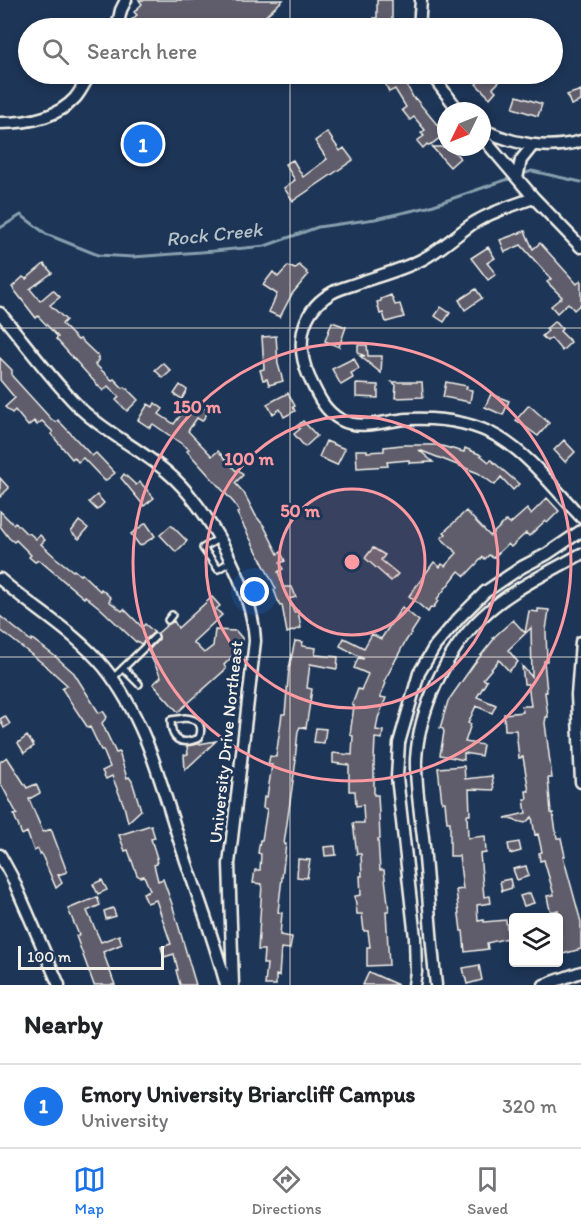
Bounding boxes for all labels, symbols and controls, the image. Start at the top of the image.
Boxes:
search box [18,18,563,84]
icon: search [39,35,72,68]
text: Search here [87,38,197,65]
north arrow [437,102,491,156]
pin: 1 [124,122,162,166]
water label: Rock Creek [165,217,265,251]
text: 150 m [173,396,222,418]
text: 100 m [224,448,275,470]
text: 50 m [280,500,321,522]
centre of rings [342,552,362,572]
your location [240,577,269,606]
street label: University Drive Northeast [204,639,248,845]
map controls [509,913,563,967]
button: layers [509,913,563,967]
scale bar [18,943,164,970]
text: 100 m [27,947,71,966]
text: Nearby [24,1008,103,1040]
text: Emory University Briarcliff Campus [81,1081,415,1108]
text: 1 [39,1094,48,1118]
text: 320 m [502,1094,557,1118]
text: University [81,1108,168,1132]
tab: Map [73,1163,106,1218]
tab: Directions [251,1163,322,1218]
tab: Saved [467,1163,508,1218]

